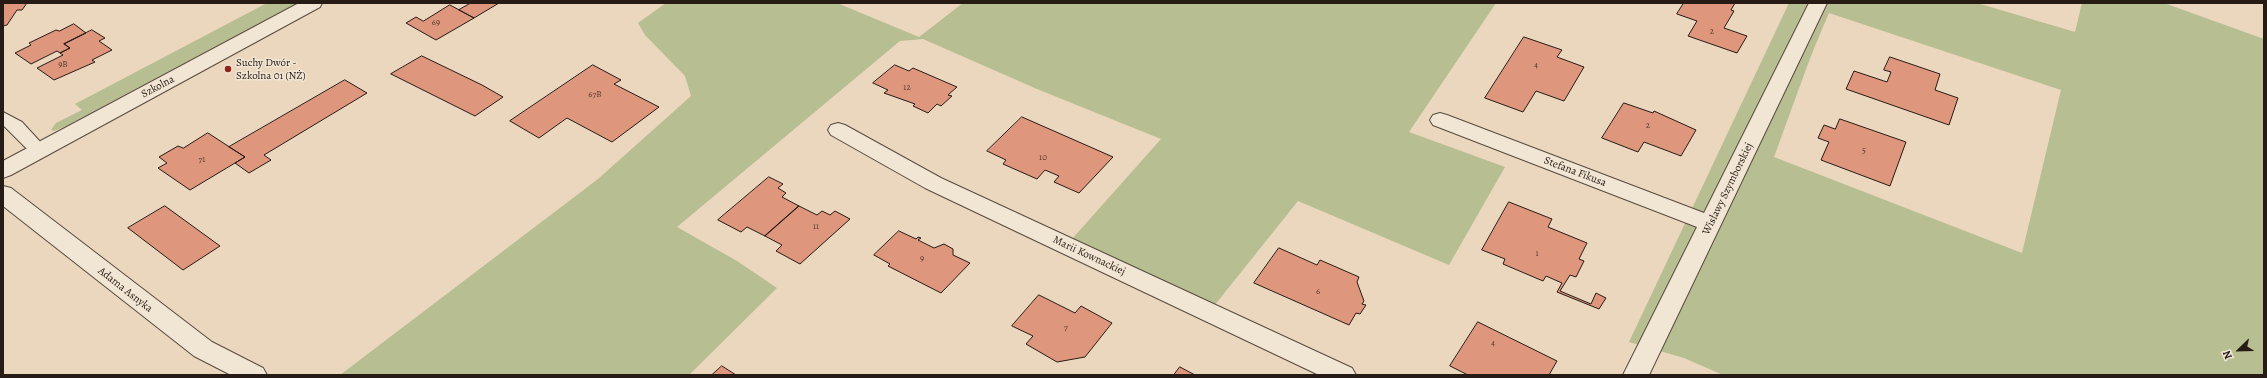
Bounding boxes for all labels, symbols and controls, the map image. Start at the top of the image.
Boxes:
house number: 69 [432,18,440,28]
house number: 2 [1710,27,1714,37]
place label: Suchy Dwór - Szkolna 01 (NŻ) [236,56,306,82]
house number: 9B [58,60,68,70]
house number: 4 [1534,60,1538,70]
marker: Suchy Dwór - Szkolna 01 (NŻ) [223,64,233,74]
street label: Szkolna [139,73,177,101]
house number: 12 [903,83,911,93]
house number: 67B [588,90,602,100]
house number: 2 [1646,121,1650,131]
street label: Wisławy Szymborskiej [1700,141,1756,237]
house number: 5 [1862,146,1866,156]
house number: 10 [1039,153,1047,163]
street label: Stefana Fikusa [1542,154,1608,190]
house number: 71 [199,155,205,165]
house number: 11 [813,222,819,232]
street label: Marii Kownackiej [1051,233,1127,279]
house number: 1 [1535,249,1539,259]
house number: 9 [920,254,924,264]
street label: Adama Asnyka [95,265,155,315]
house number: 6 [1316,287,1320,297]
house number: 7 [1064,323,1068,333]
north arrow [2219,330,2259,370]
house number: 4 [1491,338,1495,348]
text: N [2219,348,2236,362]

